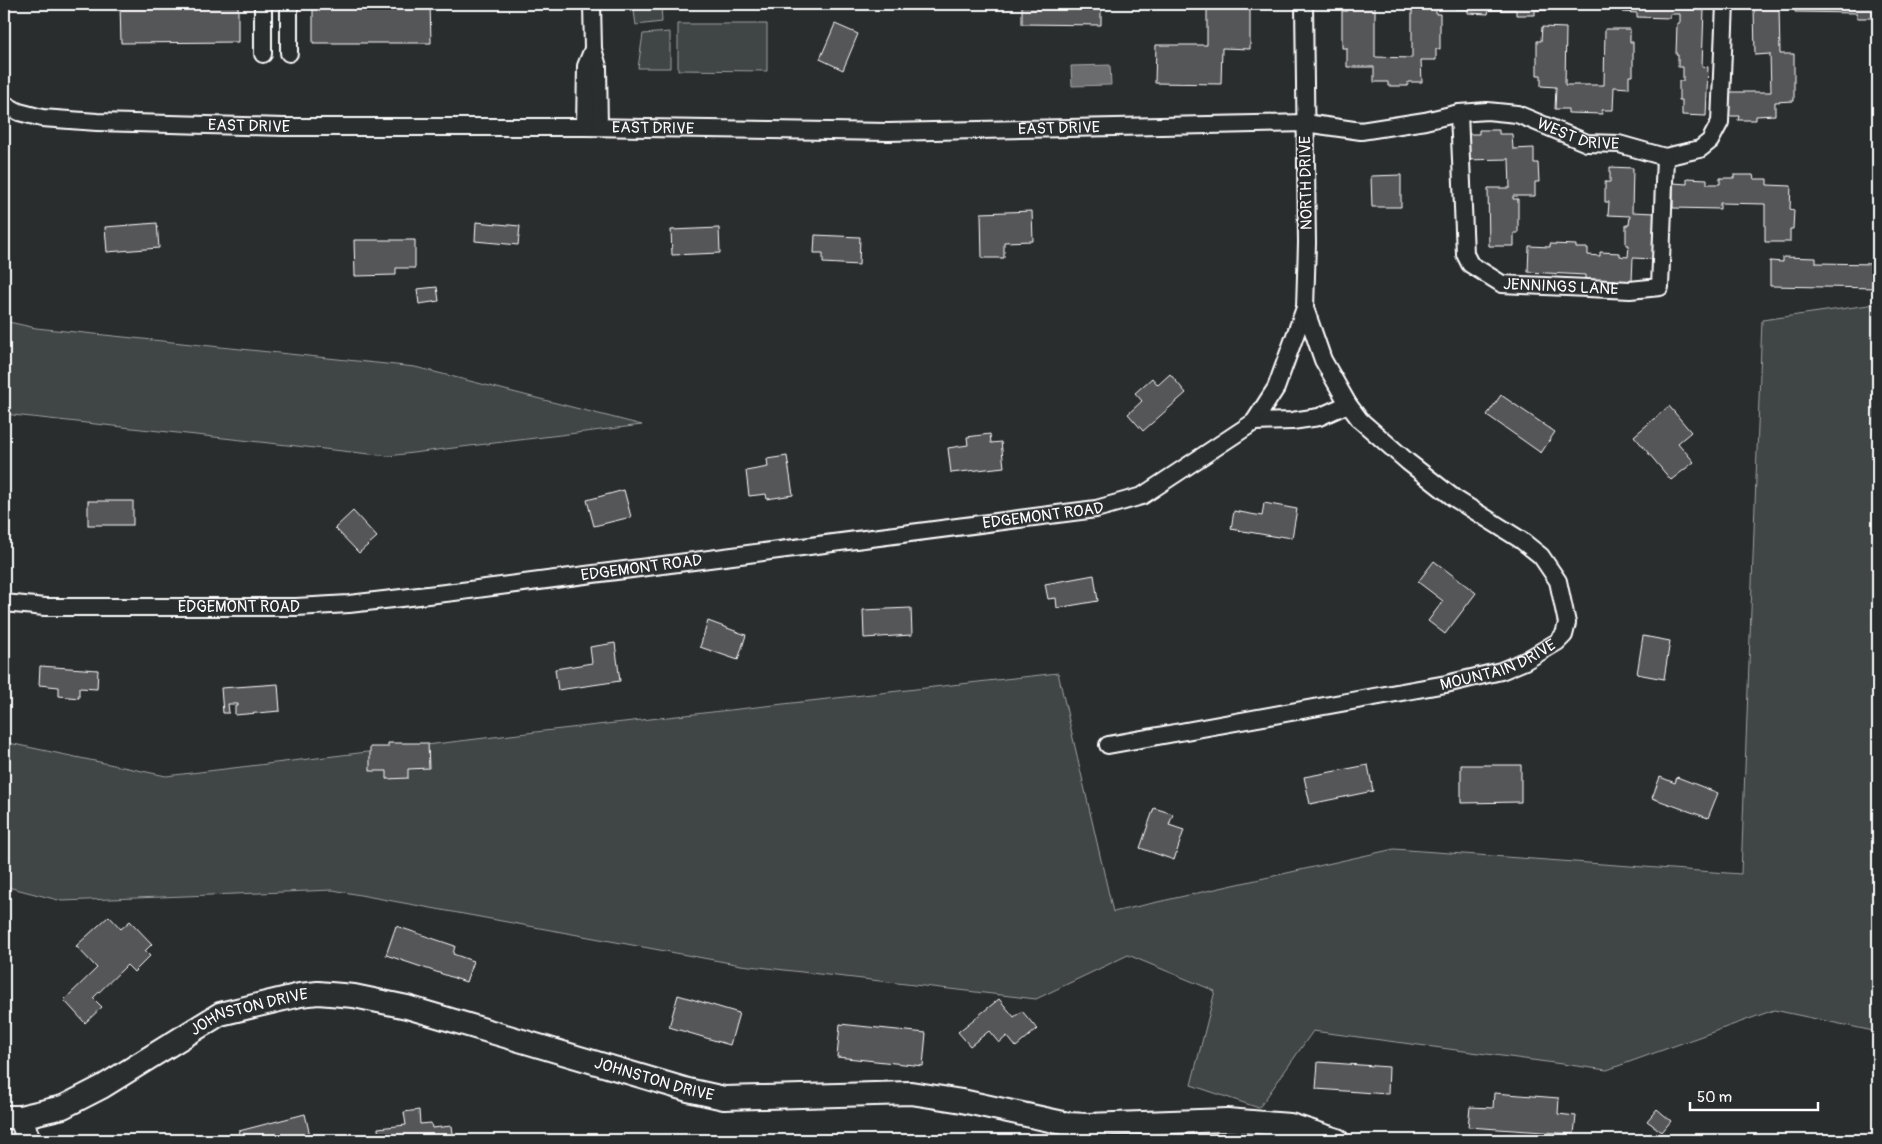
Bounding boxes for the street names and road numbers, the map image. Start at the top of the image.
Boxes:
street label: WEST DRIVE [1534,113,1620,154]
street label: EAST DRIVE [208,115,290,137]
street label: EAST DRIVE [612,117,694,139]
street label: EAST DRIVE [1018,117,1100,139]
street label: NORTH DRIVE [1295,136,1317,230]
street label: JENNINGS LANE [1503,274,1619,299]
street label: EDGEMONT ROAD [981,497,1106,534]
street label: EDGEMONT ROAD [580,550,703,586]
street label: EDGEMONT ROAD [178,597,300,617]
street label: MOUNTAIN DRIVE [1438,635,1560,695]
street label: JOHNSTON DRIVE [186,984,309,1040]
street label: JOHNSTON DRIVE [592,1053,716,1105]

